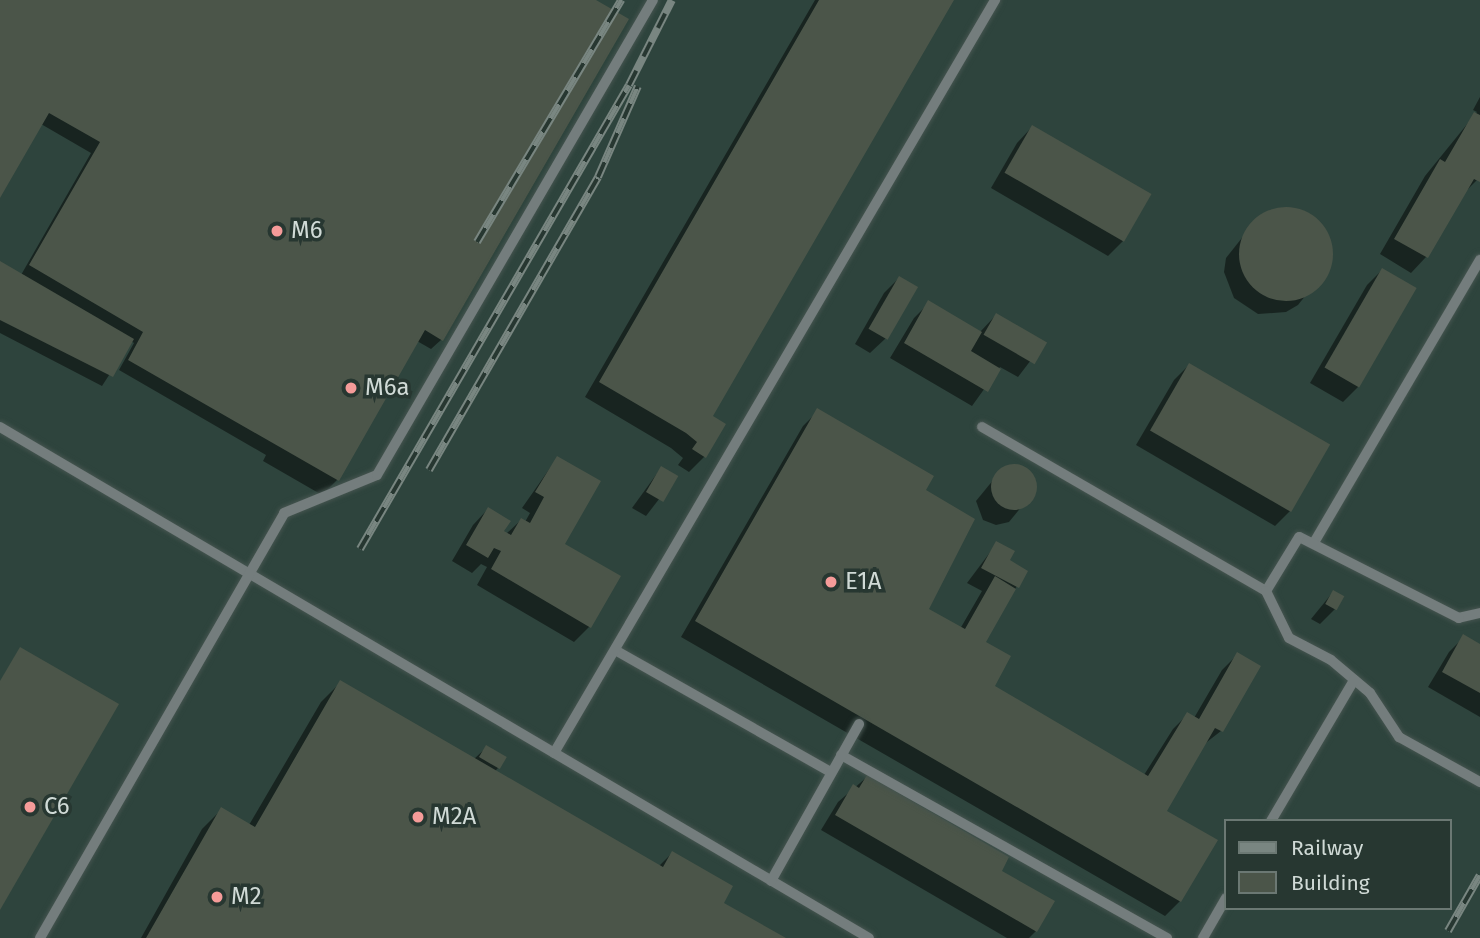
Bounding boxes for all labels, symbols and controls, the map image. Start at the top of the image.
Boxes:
place label: M6 [291,217,322,245]
marker: M6 [269,223,285,239]
place label: M6a [365,374,410,402]
marker: M6a [343,380,359,396]
place label: E1A [845,568,881,596]
marker: E1A [823,574,839,590]
place label: C6 [44,793,70,821]
marker: C6 [22,799,38,815]
place label: M2A [432,803,476,831]
marker: M2A [410,809,426,825]
legend [1224,819,1452,910]
text: Railway [1291,835,1363,861]
text: Building [1291,870,1370,896]
place label: M2 [231,883,262,911]
marker: M2 [209,889,225,905]

